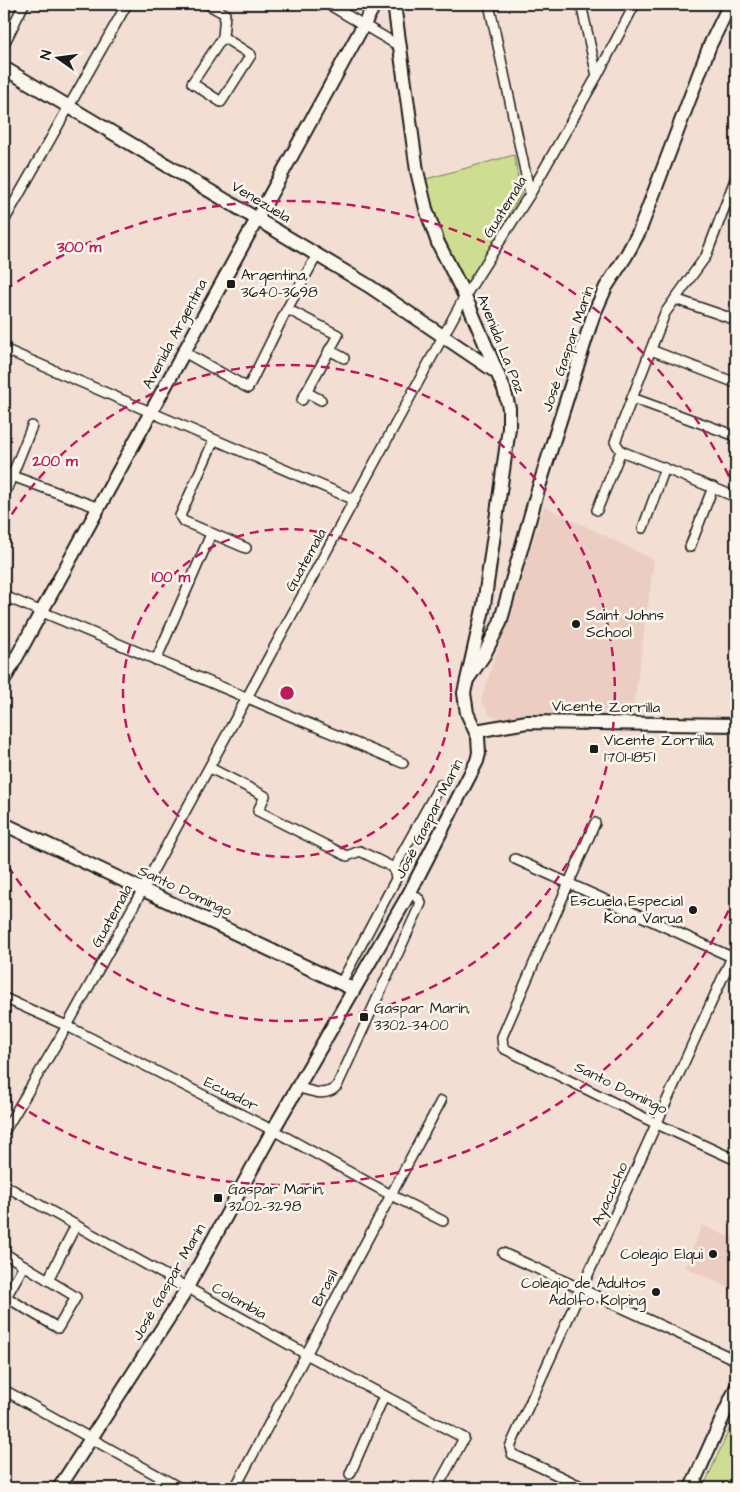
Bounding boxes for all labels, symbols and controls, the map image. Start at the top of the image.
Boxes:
north arrow [32,32,82,82]
text: N [36,48,57,62]
street label: Guatemala [478,172,532,242]
street label: Venezuela [227,176,295,228]
text: 300 m [56,237,101,258]
place label: Argentina, 3640-3698 [241,265,318,303]
street label: Avenida Argentina [137,275,214,393]
marker: Argentina, 3640-3698 [225,278,237,290]
street label: José Gaspar Marín [537,283,600,415]
street label: Avenida La Paz [472,291,531,397]
text: 200 m [31,451,78,472]
street label: Guatemala [280,524,332,595]
text: 100 m [152,567,191,588]
place label: Saint Johns School [586,605,664,643]
marker: Saint Johns School [570,618,582,630]
centre of rings [278,684,296,702]
street label: Vicente Zorrilla [552,696,661,718]
place label: Vicente Zorrilla, 1701-1851 [604,730,715,768]
marker: Vicente Zorrilla, 1701-1851 [588,743,600,755]
street label: José Gaspar Marín [390,755,469,883]
street label: Santo Domingo [134,860,236,923]
street label: Guatemala [86,880,138,951]
place label: Escuela Especial Kona Varua [571,891,683,929]
marker: Escuela Especial Kona Varua [687,904,699,916]
place label: Gaspar Marín, 3302-3400 [374,998,471,1036]
marker: Gaspar Marín, 3302-3400 [358,1011,370,1023]
street label: Santo Domingo [571,1056,672,1121]
street label: Ecuador [200,1071,262,1117]
street label: Ayacucho [587,1158,635,1230]
place label: Gaspar Marín, 3202-3298 [228,1179,325,1217]
marker: Gaspar Marín, 3202-3298 [212,1192,224,1204]
street label: José Gaspar Marín [127,1219,211,1344]
place label: Colegio Elqui [620,1244,704,1266]
marker: Colegio Elqui [707,1248,719,1260]
street label: Brasil [307,1266,343,1310]
place label: Colegio de Adultos Adolfo Kolping [521,1273,646,1312]
street label: Colombia [208,1277,271,1325]
marker: Colegio de Adultos Adolfo Kolping [650,1286,662,1298]

